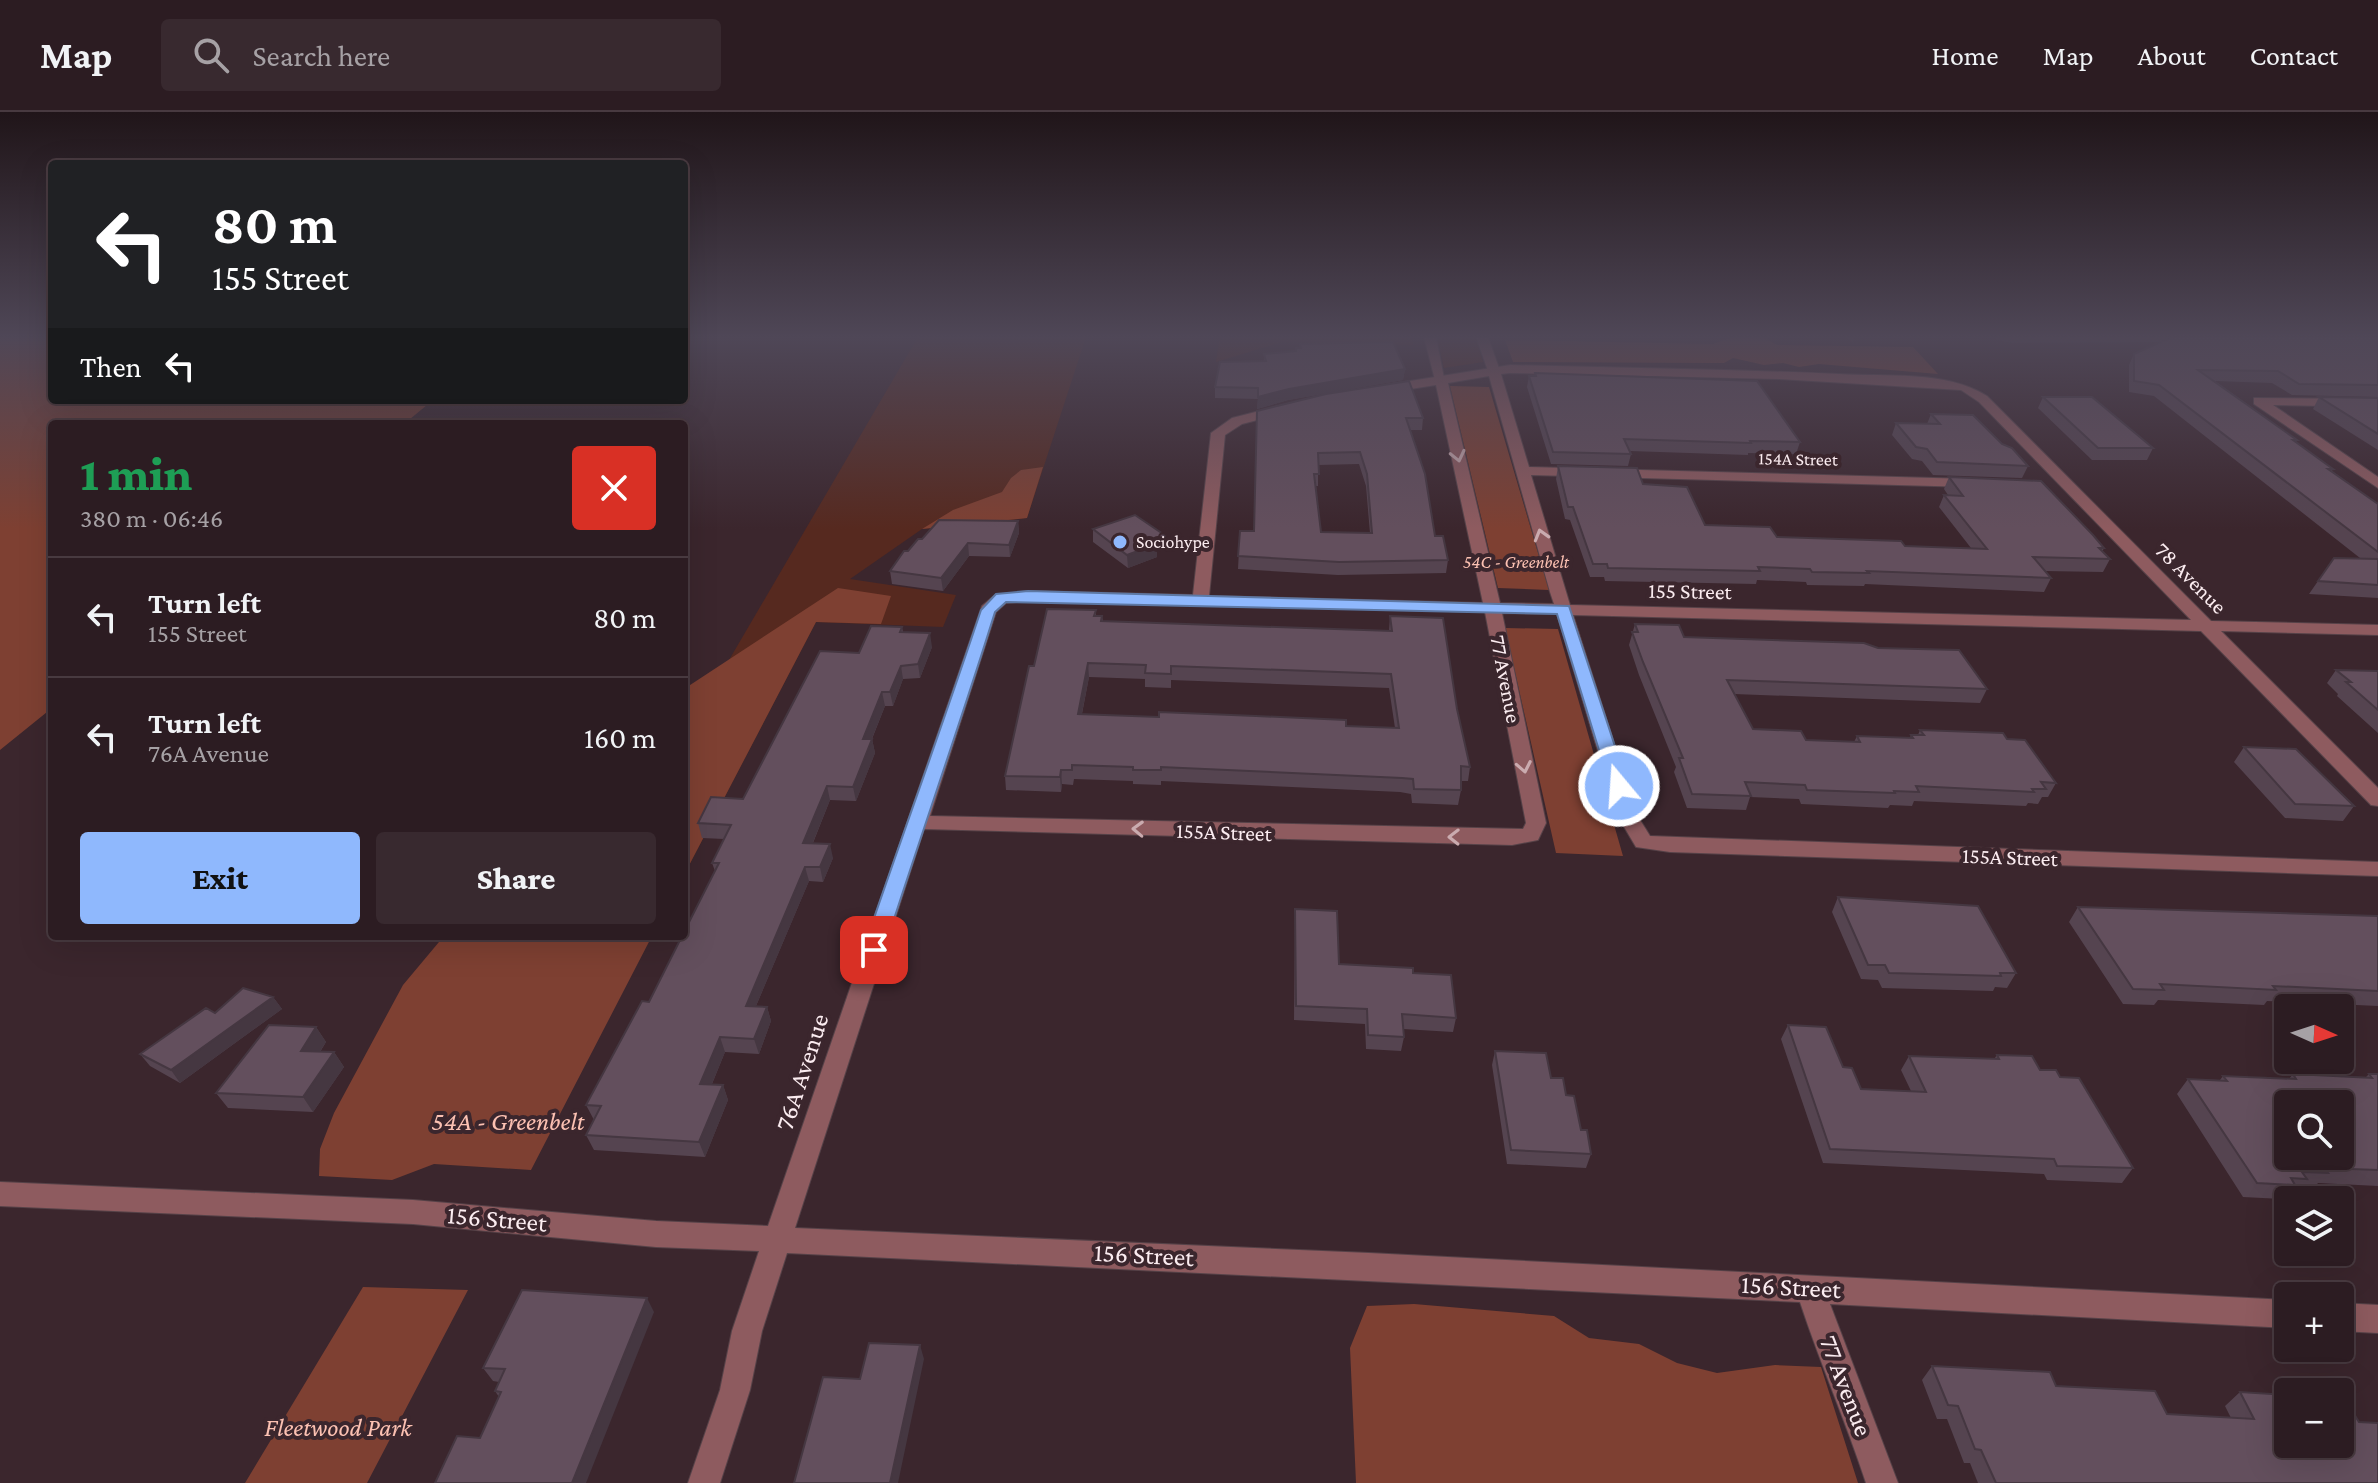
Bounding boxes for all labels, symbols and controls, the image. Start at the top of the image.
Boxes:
search box [161,19,721,91]
icon: search [189,33,233,77]
text: Map [40,34,113,76]
text: Search here [253,39,390,72]
text: Home [1932,40,1999,71]
text: Map [2043,40,2094,71]
text: About [2138,40,2206,71]
text: Contact [2250,40,2338,71]
icon: left [80,192,184,296]
text: 80 m [212,193,337,255]
text: 155 Street [212,258,349,298]
icon: left [158,344,202,388]
text: Then [80,350,142,383]
button: close [572,446,656,530]
text: 1 min [80,447,192,500]
street label: 154A Street [1758,448,1839,470]
one-way arrow [1449,449,1466,463]
text: 380 m · 06:46 [80,504,223,533]
one-way arrow [1534,528,1550,542]
place label: Sociohype [1136,532,1210,552]
marker: Sociohype [1111,533,1129,551]
street label: 78 Avenue [2150,537,2232,619]
park label: 54C - Greenbelt [1463,552,1570,572]
street label: 155 Street [1648,578,1733,604]
text: Turn left [148,586,261,619]
icon: left [80,595,124,639]
text: 80 m [593,601,656,634]
text: 155 Street [148,619,247,648]
street label: 77 Avenue [1485,633,1527,725]
text: Turn left [148,706,261,739]
icon: left [80,715,124,759]
text: 160 m [584,721,656,754]
text: 76A Avenue [148,739,269,768]
position arrow [1577,744,1661,828]
one-way arrow [1515,760,1532,773]
street label: 155A Street [1176,818,1273,846]
one-way arrow [1131,820,1144,837]
one-way arrow [1447,828,1460,846]
button: Exit [80,832,360,924]
button: Share [376,832,656,924]
street label: 155A Street [1962,843,2059,871]
pin [840,916,908,984]
icon: arrive [852,928,896,972]
north arrow [2274,994,2354,1074]
map controls [2274,994,2354,1458]
street label: 76A Avenue [770,1010,834,1134]
button: search [2274,1090,2354,1170]
park label: 54A - Greenbelt [432,1107,585,1136]
button: layers [2274,1186,2354,1266]
street label: 156 Street [446,1200,548,1238]
street label: 156 Street [1093,1238,1195,1272]
street label: 156 Street [1740,1270,1842,1304]
button: + [2274,1282,2354,1362]
street label: 77 Avenue [1814,1332,1878,1440]
button: − [2274,1378,2354,1458]
park label: Fleetwood Park [264,1413,413,1442]

